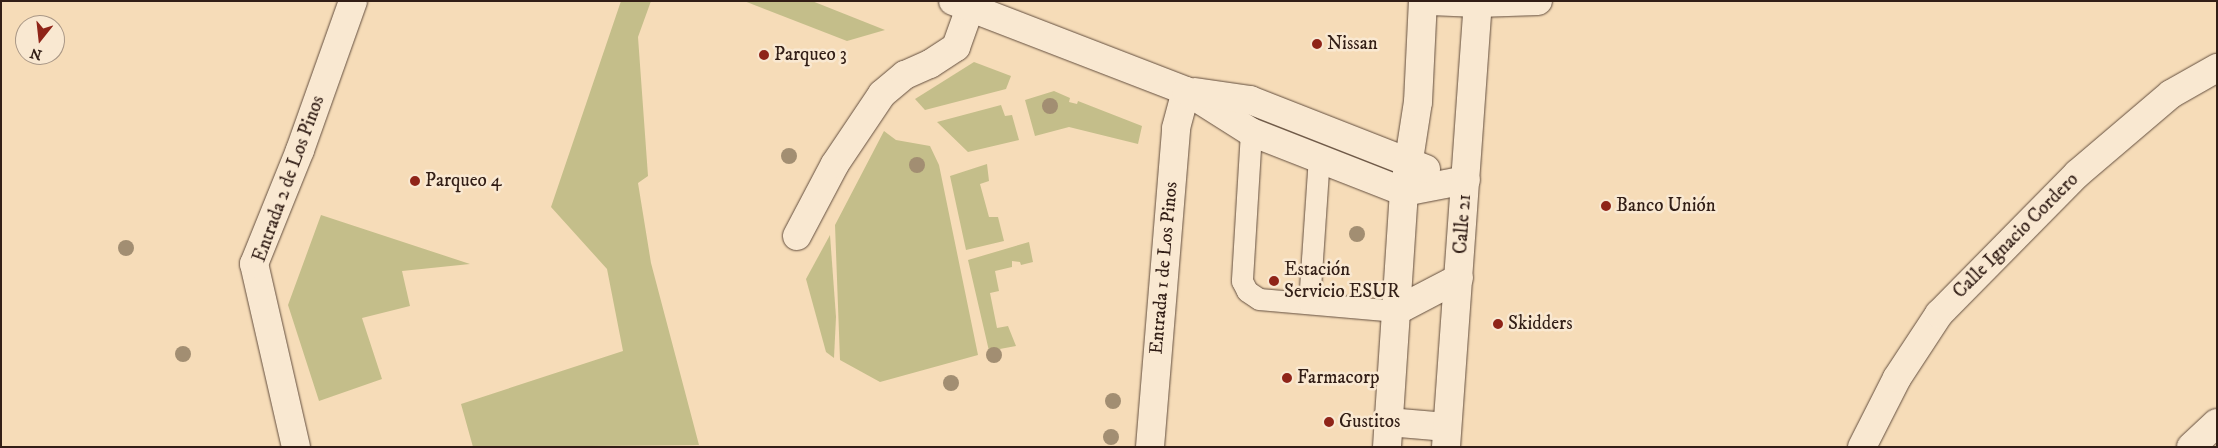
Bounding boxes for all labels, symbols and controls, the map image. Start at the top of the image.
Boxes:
north arrow [15,15,65,65]
place label: Nissan [1327,33,1378,55]
marker: Nissan [1311,38,1323,50]
text: N [28,43,44,64]
place label: Parqueo 3 [774,44,847,66]
marker: Parqueo 3 [758,49,770,61]
street label: Entrada 2 de Los Pinos [248,93,330,265]
street label: Calle Ignacio Cordero [1949,169,2083,303]
place label: Parqueo 4 [425,170,502,192]
marker: Parqueo 4 [409,175,421,187]
street label: Entrada 1 de Los Pinos [1145,181,1183,355]
street label: Calle 21 [1450,193,1476,255]
place label: Banco Unión [1616,195,1716,217]
marker: Banco Unión [1600,200,1612,212]
place label: Estación Servicio ESUR [1284,259,1400,303]
marker: Estación Servicio ESUR [1268,275,1280,287]
place label: Skidders [1508,313,1573,335]
marker: Skidders [1492,318,1504,330]
place label: Farmacorp [1297,367,1380,389]
marker: Farmacorp [1281,372,1293,384]
place label: Gustitos [1339,411,1400,433]
marker: Gustitos [1323,416,1335,428]

